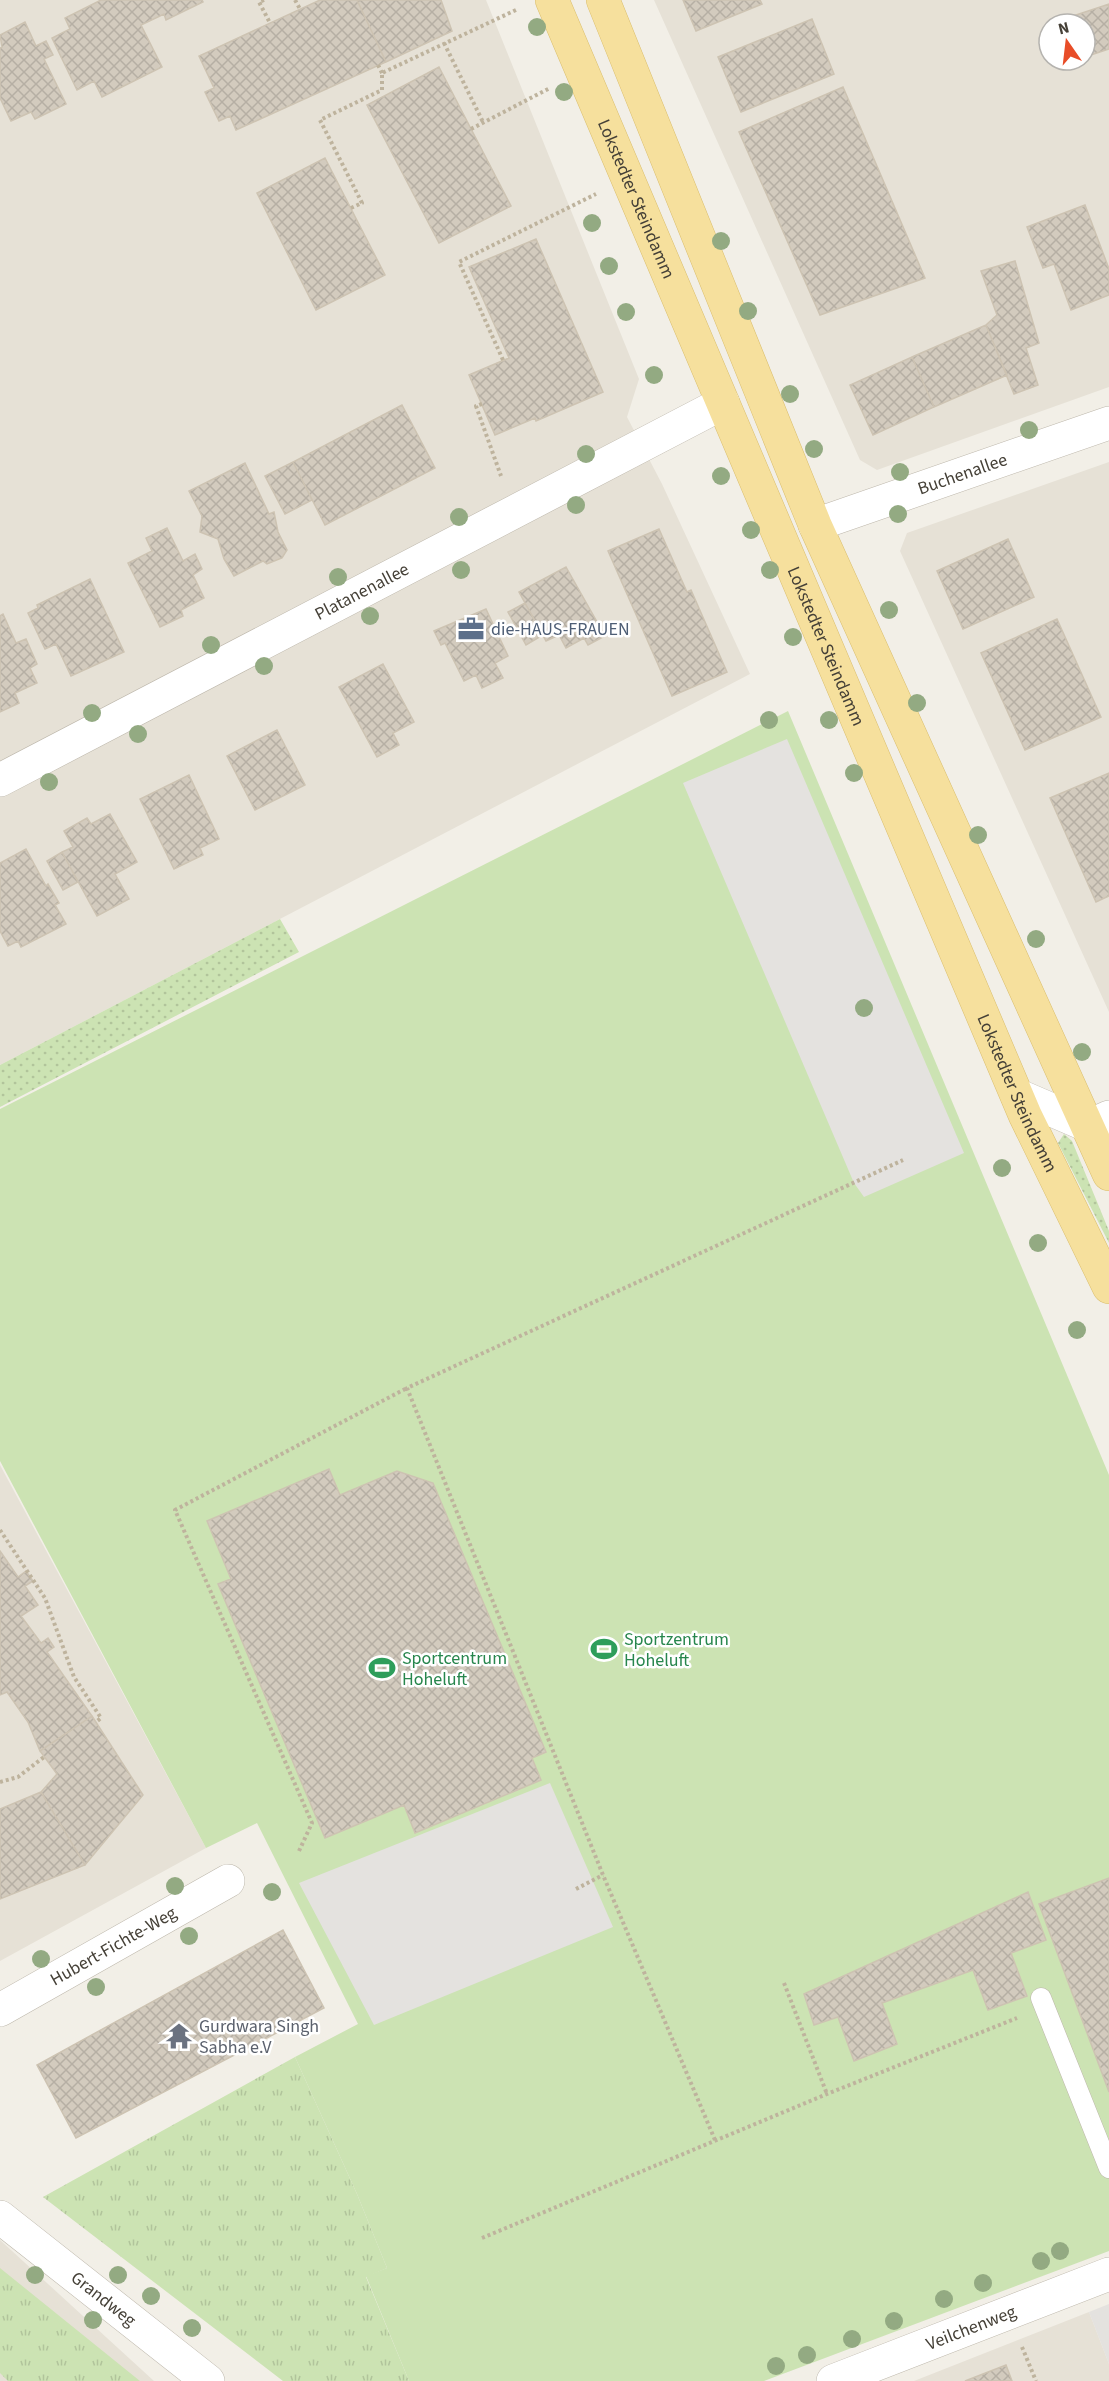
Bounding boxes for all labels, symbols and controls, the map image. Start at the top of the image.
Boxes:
north arrow [1037,12,1097,72]
text: N [1056,16,1071,40]
street label: Lokstedter Steindamm [591,115,681,282]
street label: Buchenallee [914,447,1011,501]
street label: Platanenallee [310,556,413,626]
street label: Lokstedter Steindamm [781,563,871,730]
office icon: die-HAUS-FRAUEN [456,614,486,644]
place label: die-HAUS-FRAUEN [491,617,630,642]
street label: Lokstedter Steindamm [971,1010,1064,1177]
place label: Sportzentrum Hoheluft [624,1627,729,1673]
sports icon: Sportzentrum Hoheluft [589,1634,619,1664]
place label: Sportcentrum Hoheluft [402,1646,507,1692]
sports icon: Sportcentrum Hoheluft [367,1653,397,1683]
street label: Hubert-Fichte-Weg [45,1900,181,1992]
place label: Gurdwara Singh Sabha e.V [199,2014,319,2060]
temple icon: Gurdwara Singh Sabha e.V [164,2021,194,2051]
street label: Grandweg [66,2265,141,2332]
street label: Veilchenweg [922,2299,1020,2356]

